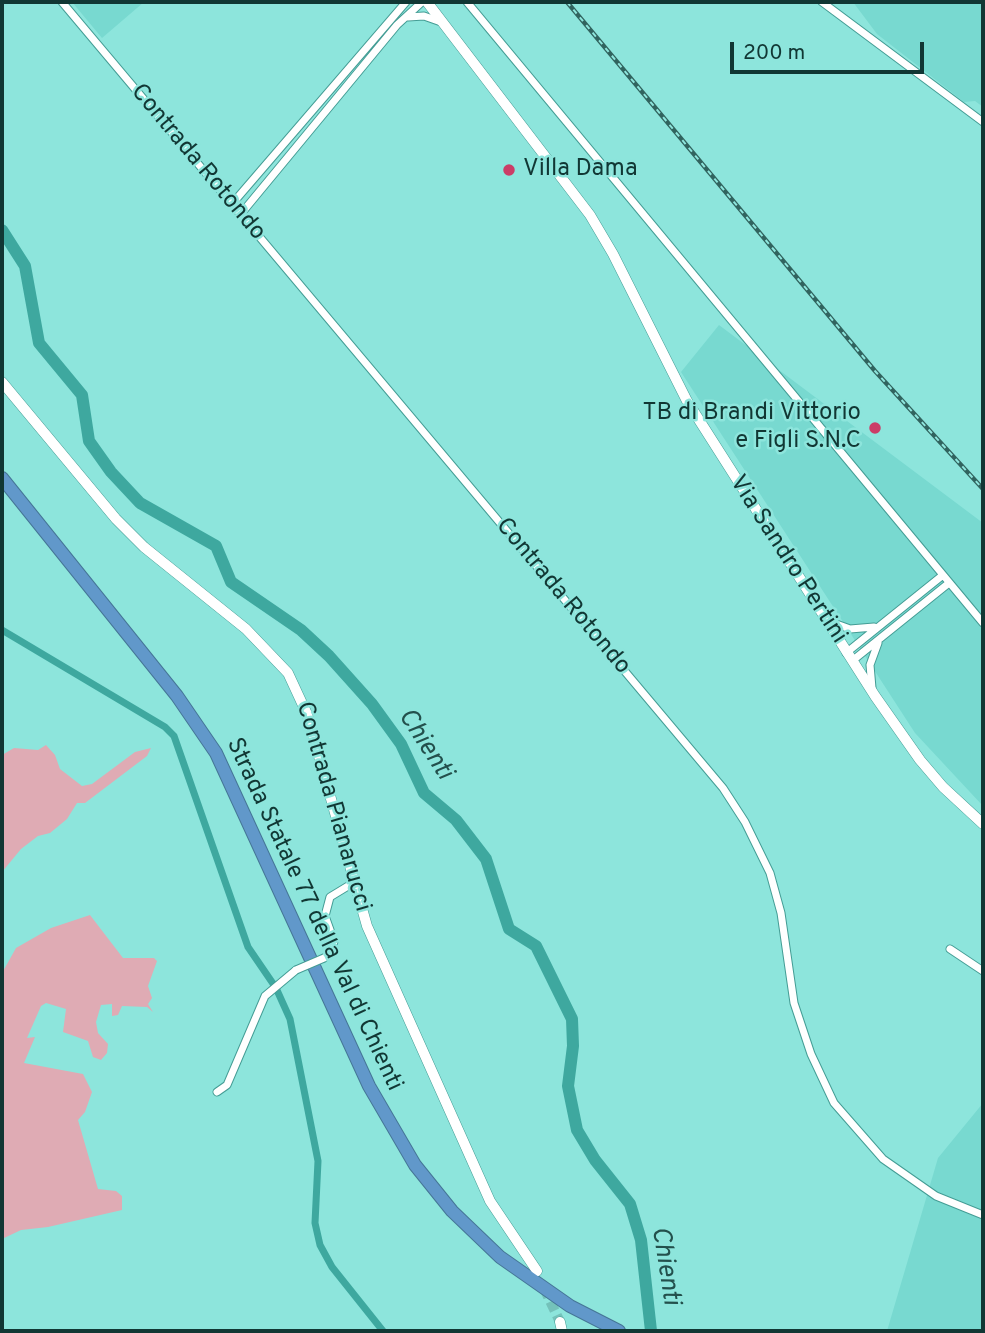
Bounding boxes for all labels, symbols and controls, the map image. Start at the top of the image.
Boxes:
scale bar [733,28,927,72]
text: 200 m [743,40,805,67]
street label: Contrada Rotondo [123,79,271,247]
place label: Villa Dama [523,156,638,184]
marker: Villa Dama [501,162,517,178]
place label: TB di Brandi Vittorio e Figli S.N.C [643,400,861,456]
marker: TB di Brandi Vittorio e Figli S.N.C [867,420,883,436]
street label: Via Sandro Pertini [722,470,852,650]
street label: Contrada Rotondo [488,513,636,681]
street label: Contrada Pianarucci [288,699,376,915]
water label: Chienti [389,703,459,787]
street label: Strada Statale 77 della Val di Chienti [218,734,408,1096]
water label: Chienti [642,1225,686,1307]

